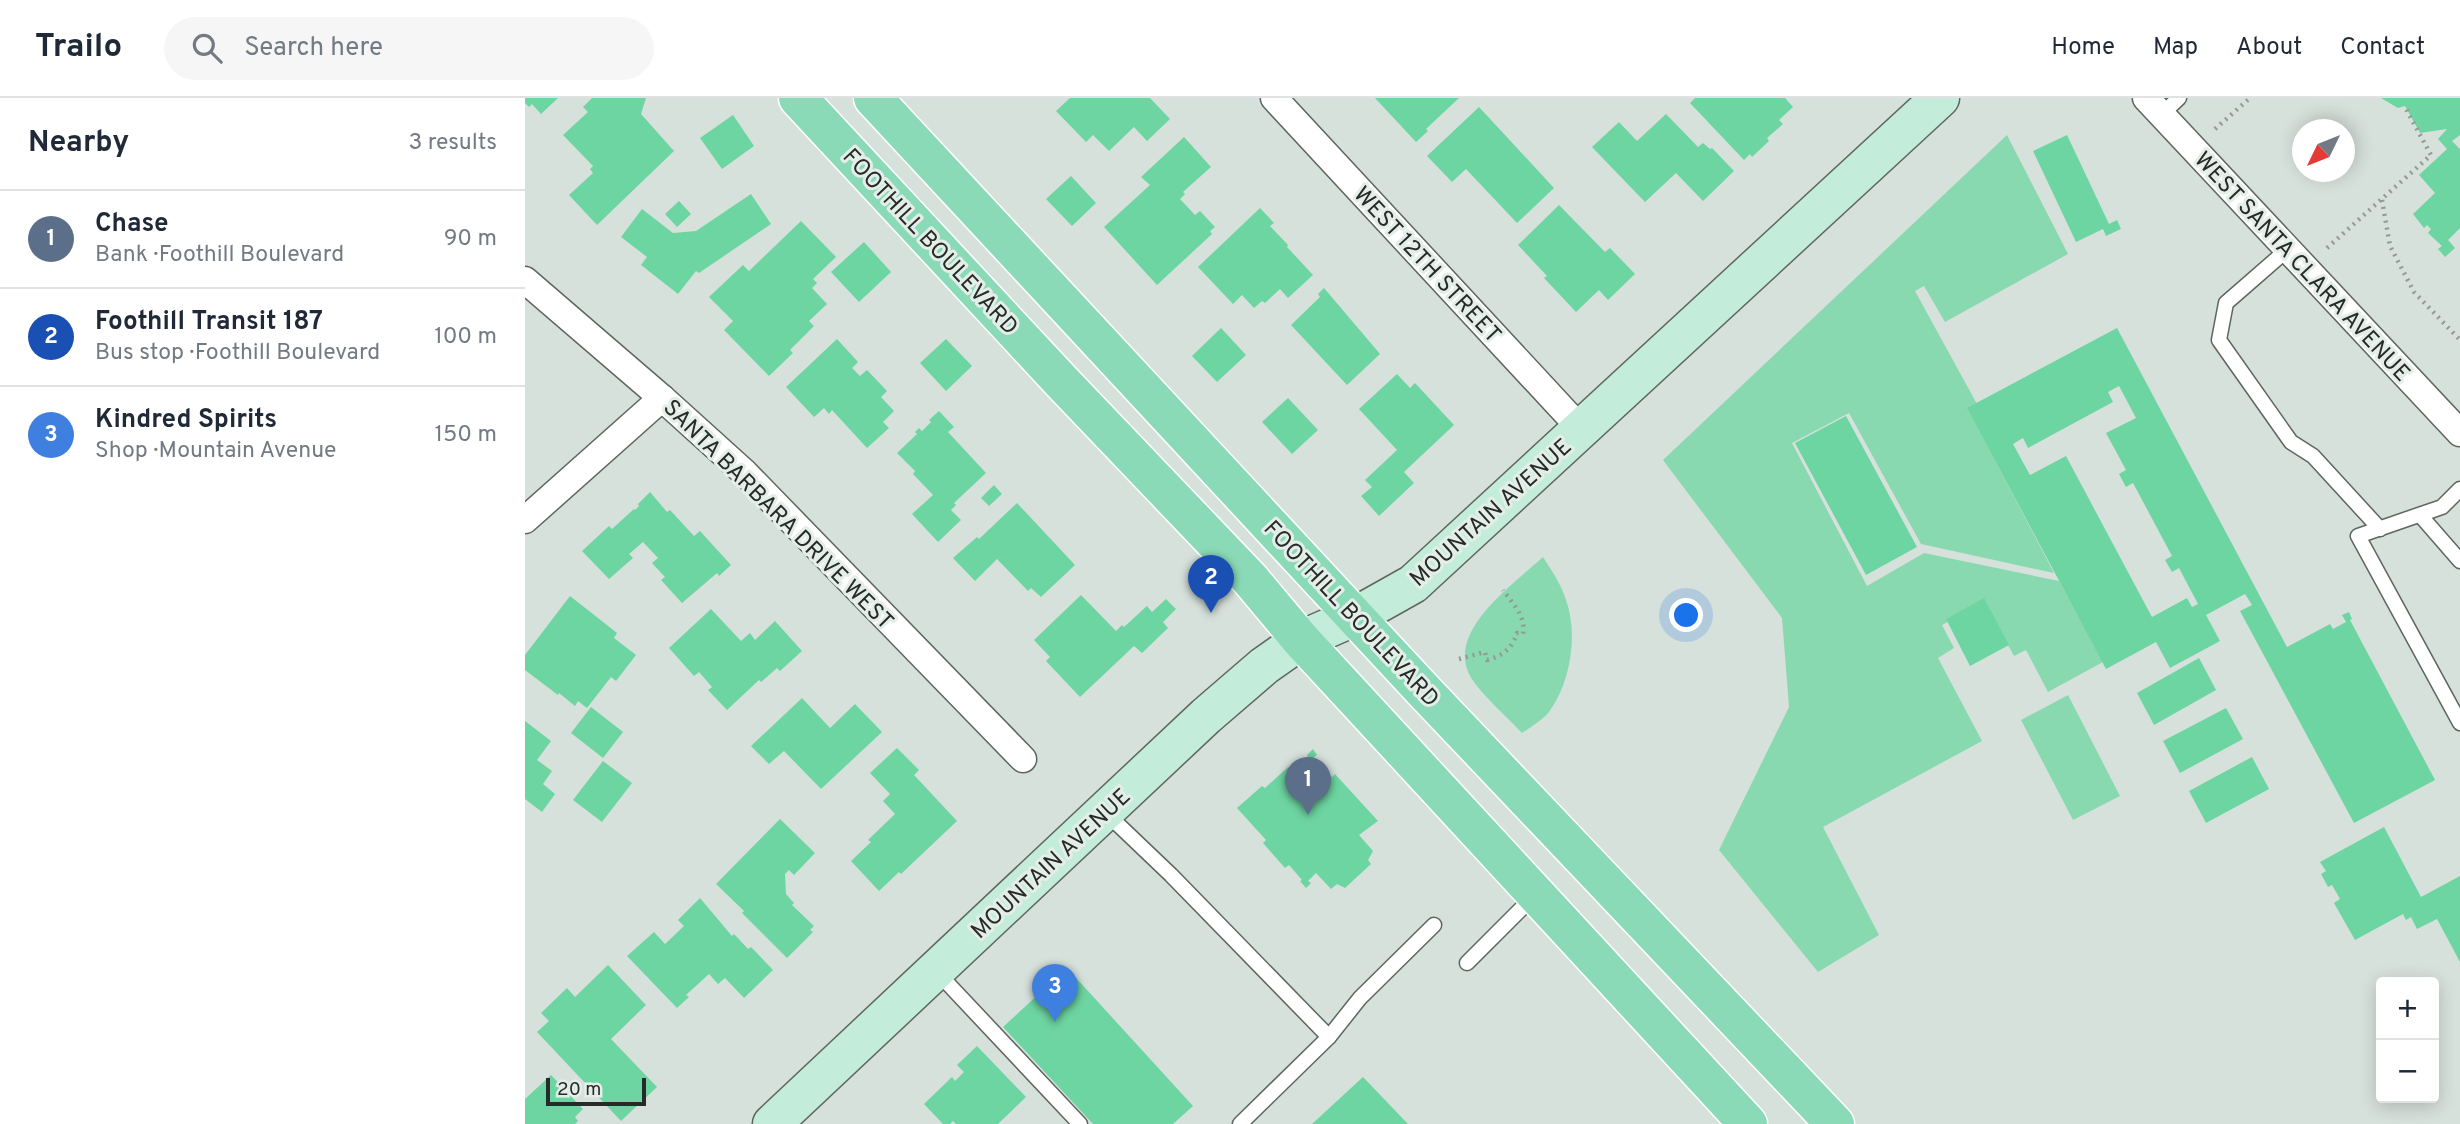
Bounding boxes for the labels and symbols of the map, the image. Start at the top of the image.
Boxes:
north arrow [2292,119,2355,182]
street label: FOOTHILL BOULEVARD [835,143,1023,342]
street label: WEST SANTA CLARA AVENUE [2187,147,2415,389]
street label: WEST 12TH STREET [1346,181,1506,350]
street label: SANTA BARBARA DRIVE WEST [656,394,899,637]
street label: MOUNTAIN AVENUE [1405,434,1579,594]
street label: FOOTHILL BOULEVARD [1256,515,1444,714]
pin: 2 [1188,555,1234,613]
your location [1669,598,1703,632]
pin: 1 [1285,757,1331,815]
street label: MOUNTAIN AVENUE [966,783,1138,946]
pin: 3 [1032,964,1078,1022]
scale bar [546,1075,646,1107]

